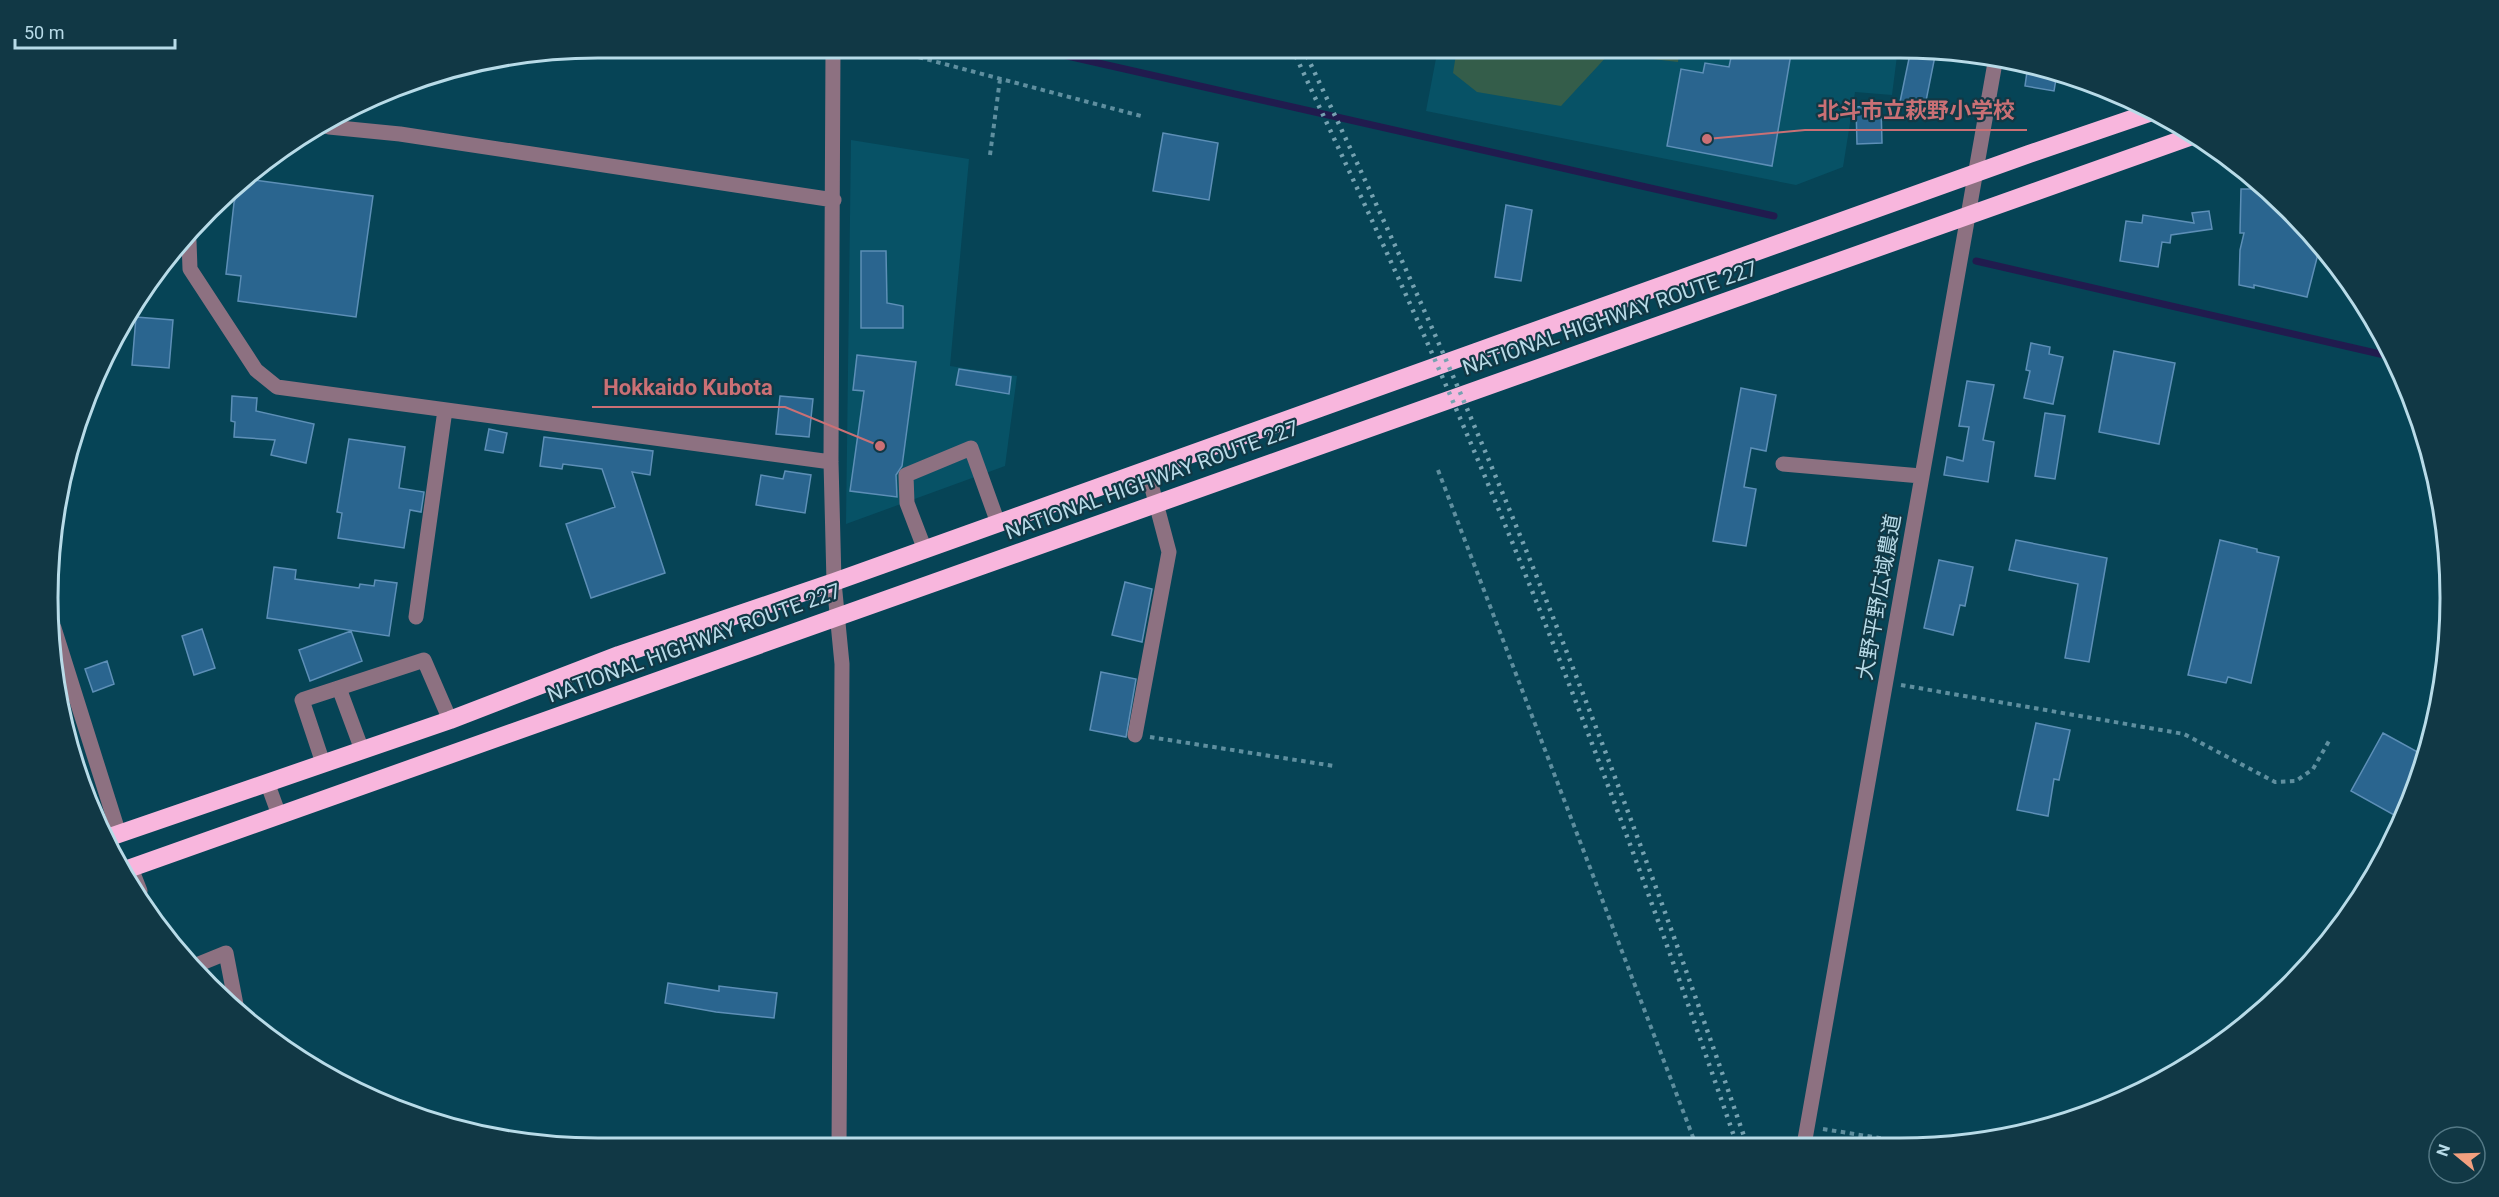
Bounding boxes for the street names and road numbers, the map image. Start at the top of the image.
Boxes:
street label: NATIONAL HIGHWAY ROUTE 227 [1459,256,1761,380]
street label: NATIONAL HIGHWAY ROUTE 227 [1002,416,1302,544]
street label: 大野平野広域農道 [1853,512,1905,682]
street label: NATIONAL HIGHWAY ROUTE 227 [544,579,844,707]

